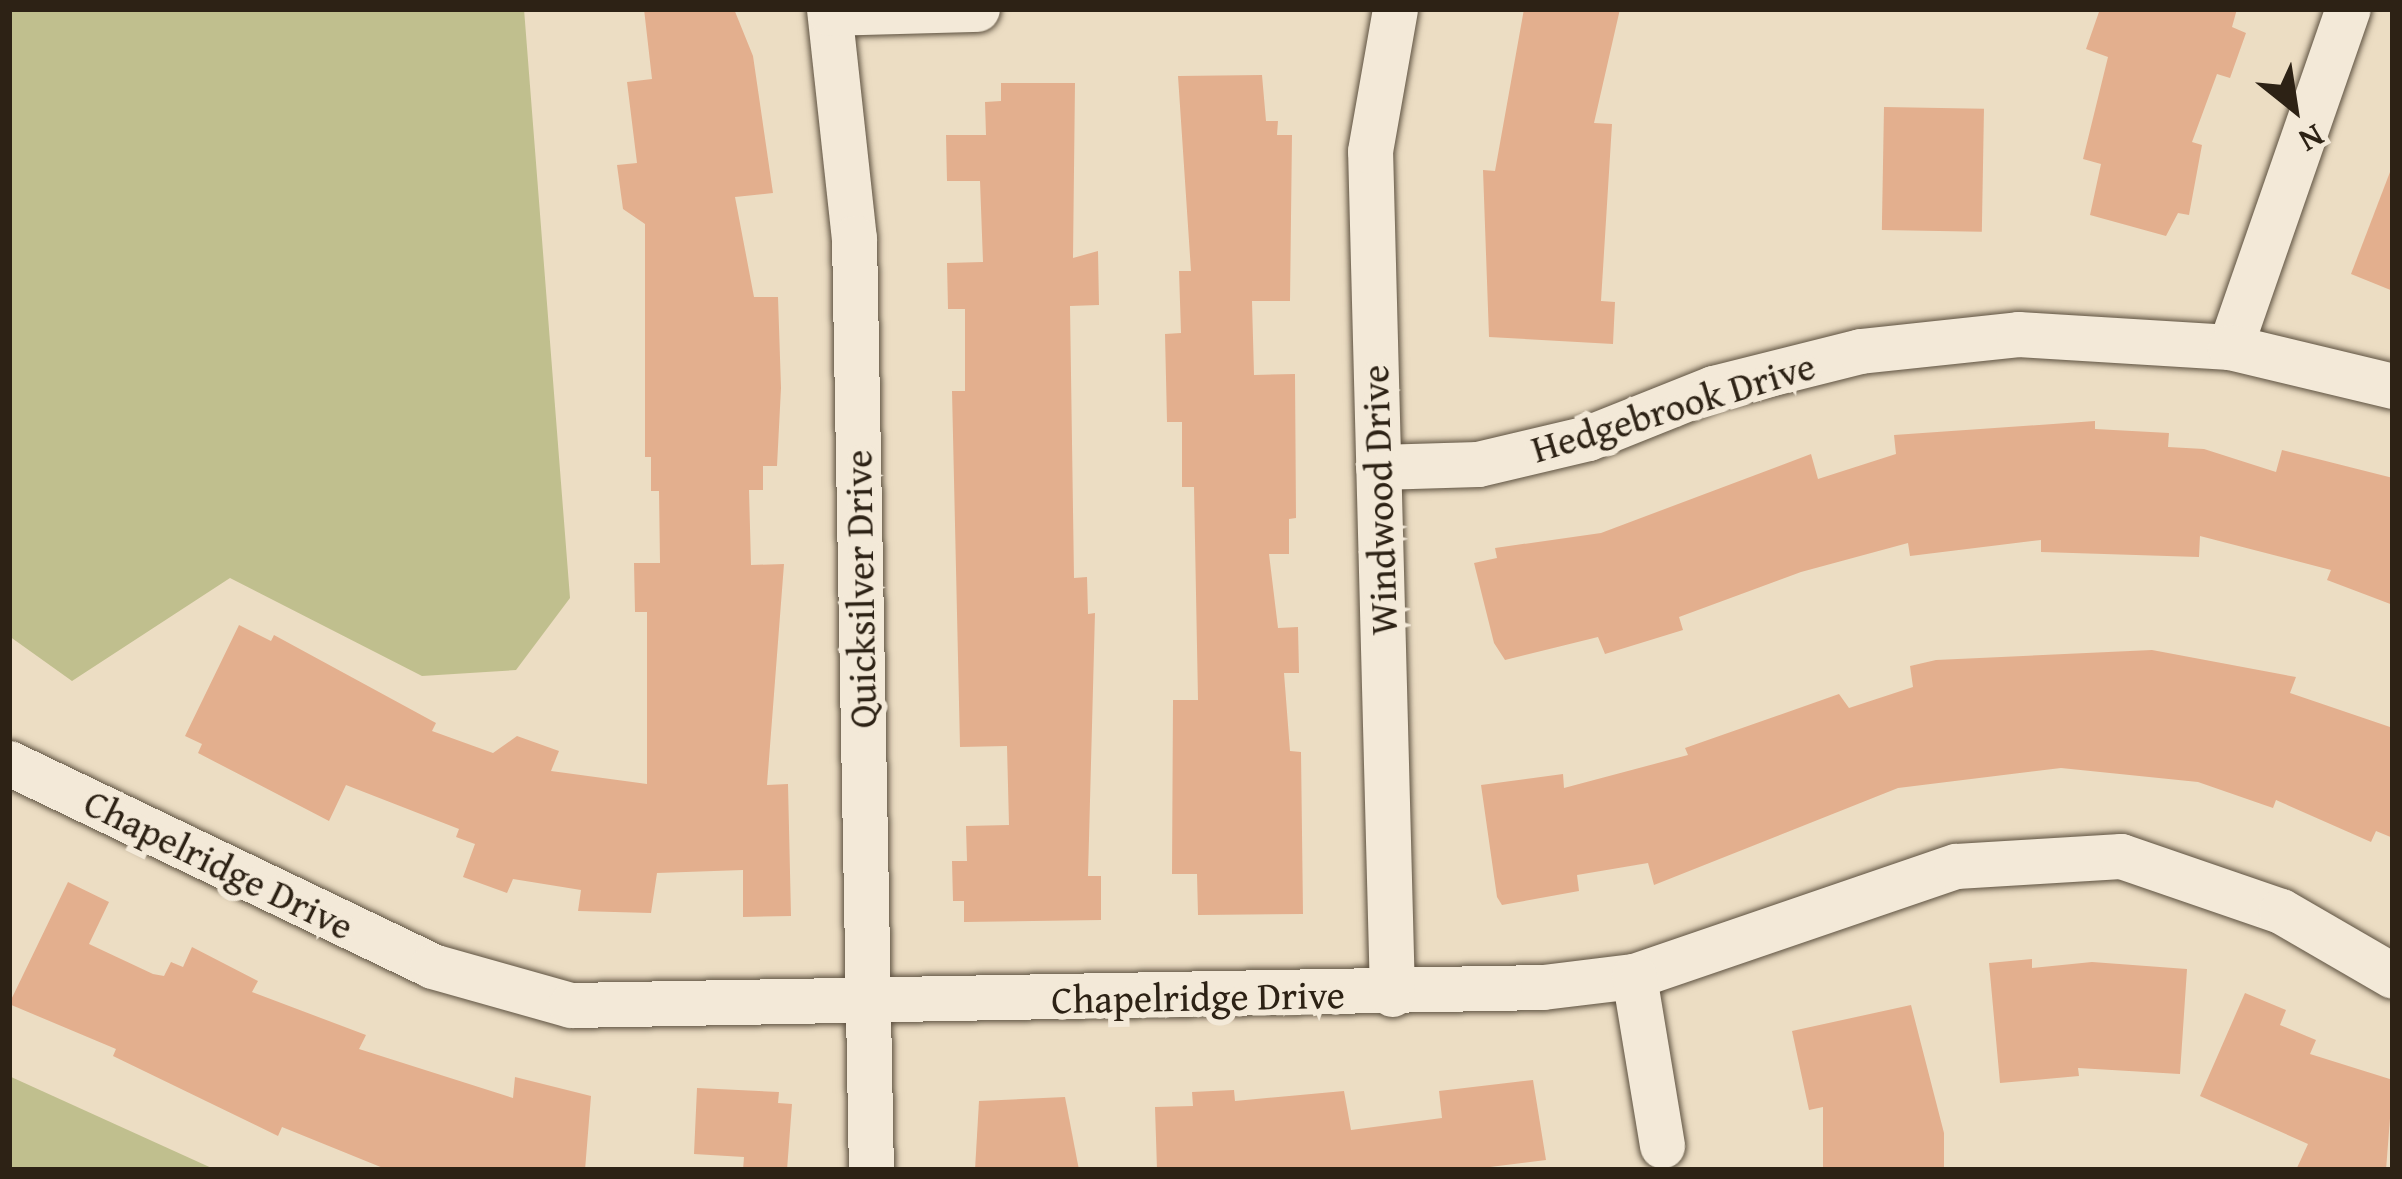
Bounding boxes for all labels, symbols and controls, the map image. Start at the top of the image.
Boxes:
north arrow [2234,48,2354,168]
text: N [2290,113,2334,165]
street label: Hedgebrook Drive [1526,342,1820,472]
street label: Windwood Drive [1351,364,1407,636]
street label: Quicksilver Drive [834,449,886,729]
street label: Chapelridge Drive [77,779,361,949]
street label: Chapelridge Drive [1051,971,1345,1023]

